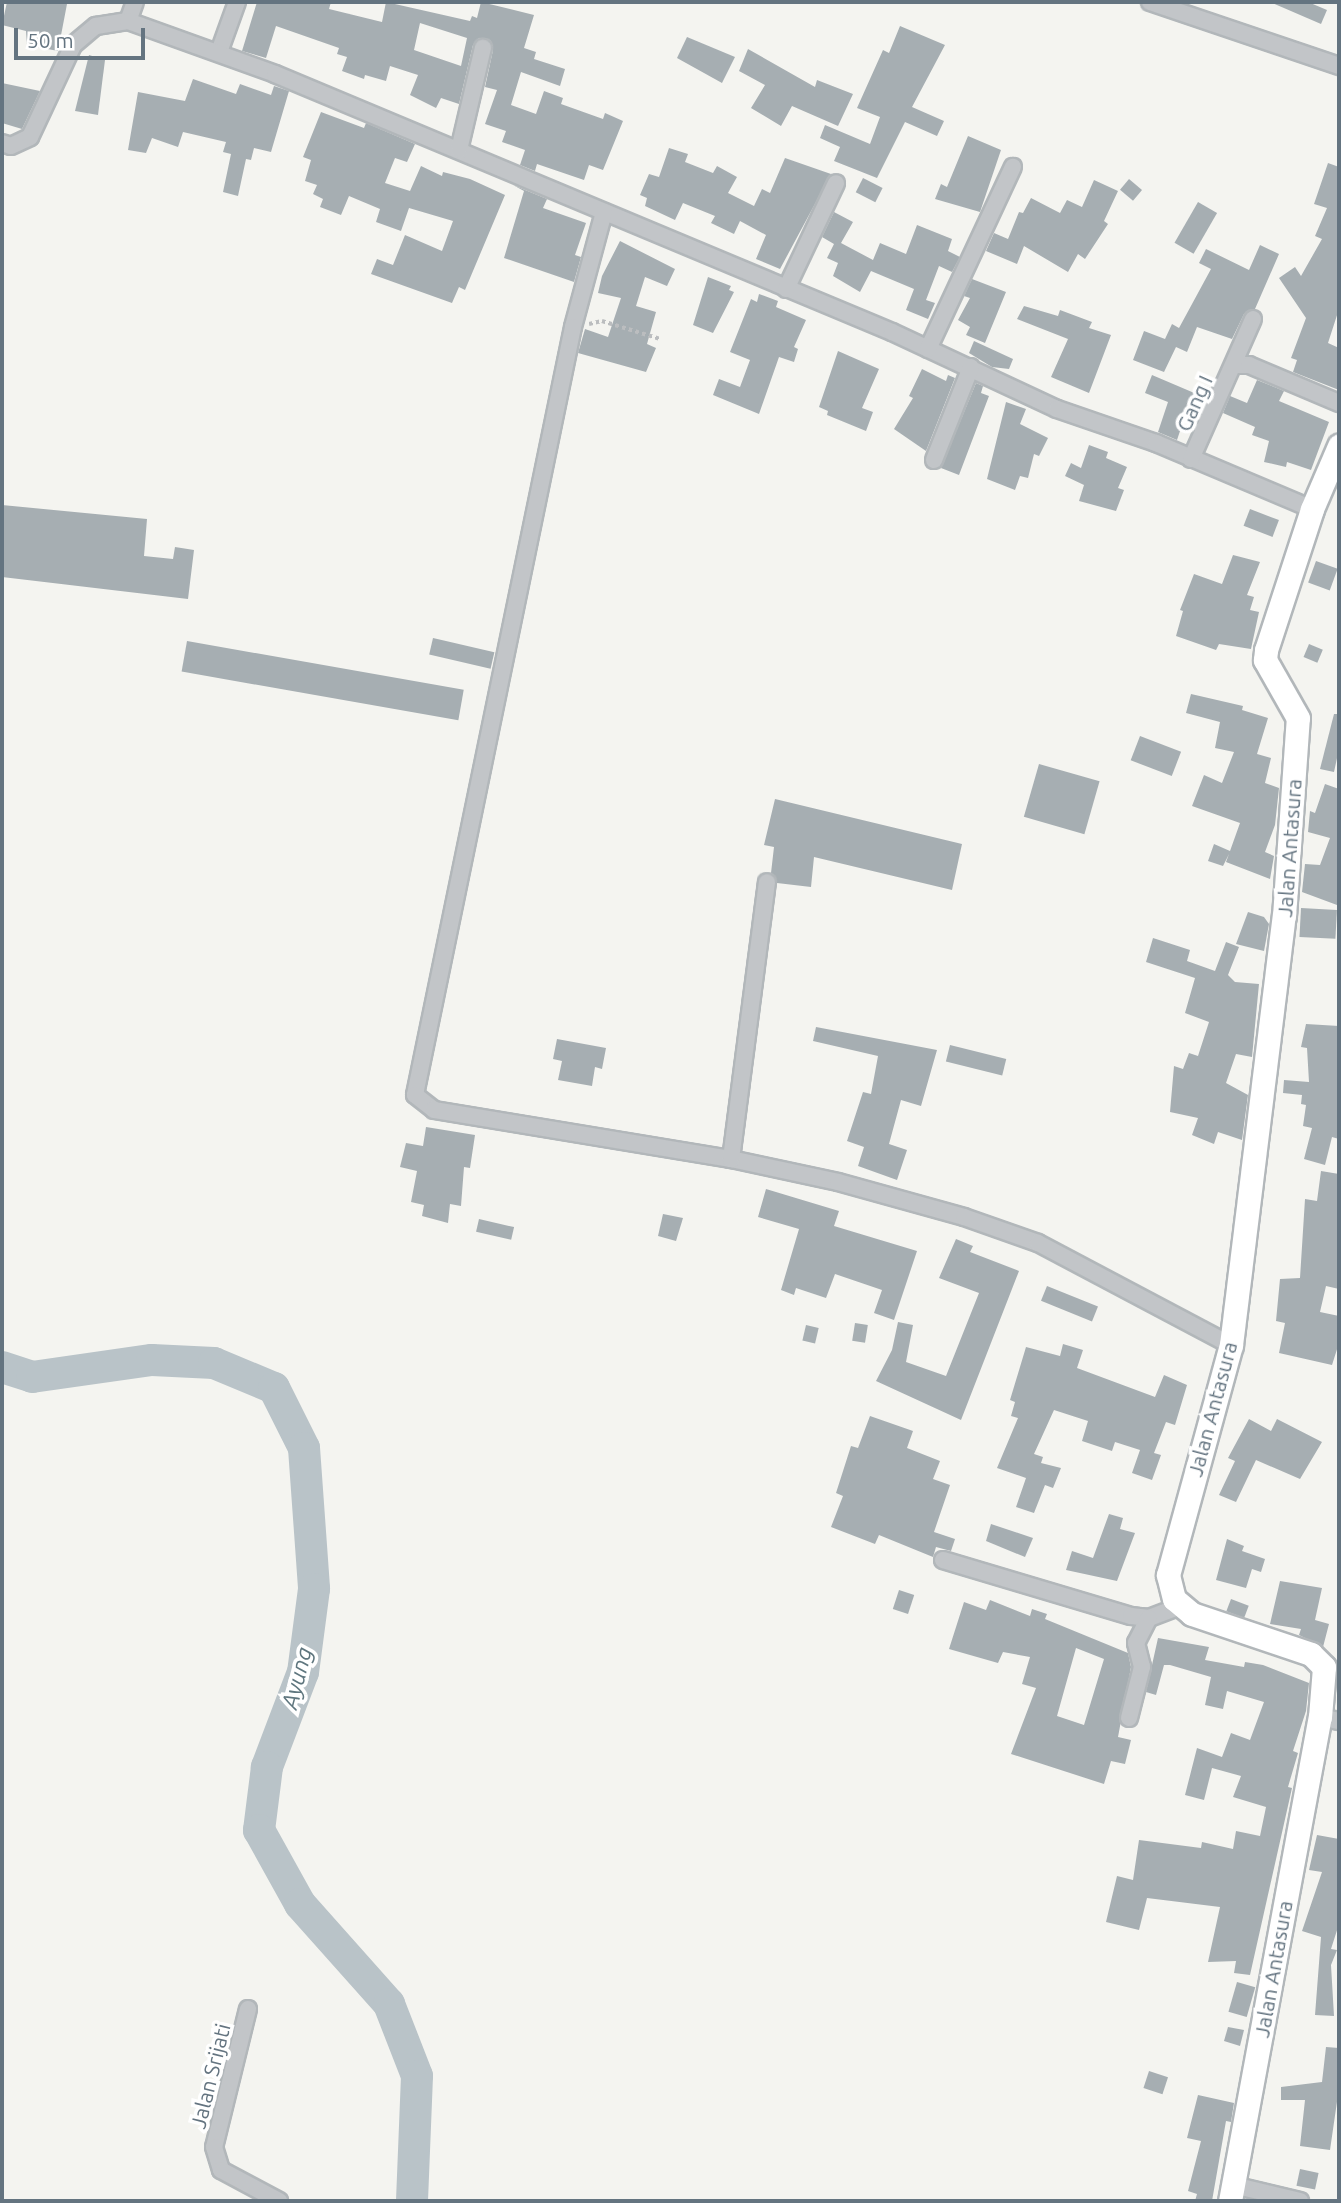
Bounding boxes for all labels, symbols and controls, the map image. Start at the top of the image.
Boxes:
scale bar [18,14,149,58]
text: 50 m [27,28,74,52]
street label: Gang I [1170,371,1218,435]
street label: Jalan Antasura [1272,778,1306,918]
street label: Jalan Antasura [1182,1339,1242,1479]
water label: Ayung [276,1644,318,1712]
street label: Jalan Antasura [1249,1898,1297,2040]
street label: Jalan Srijati [185,2021,235,2131]

